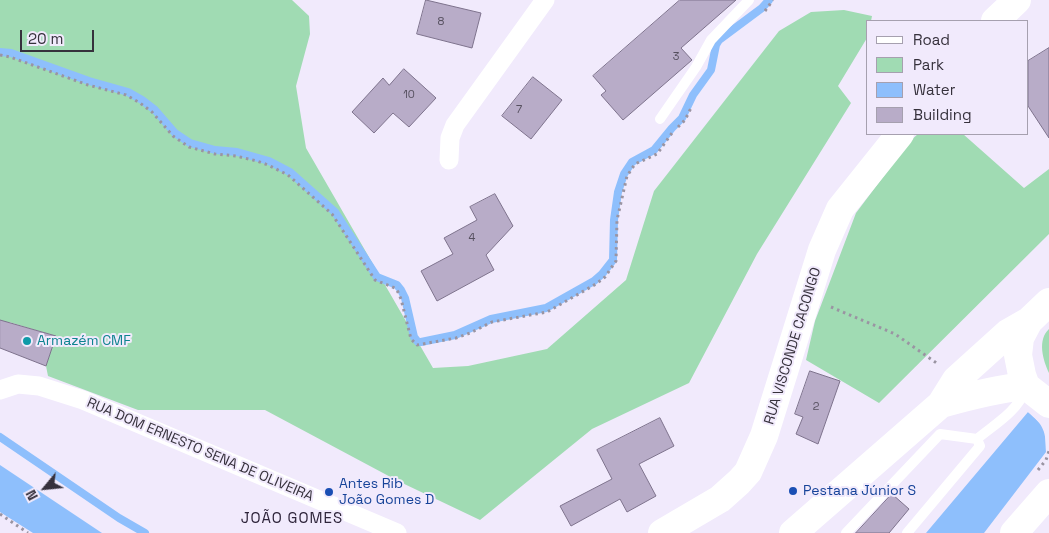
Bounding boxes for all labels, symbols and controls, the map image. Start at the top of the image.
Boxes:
house number: 8 [438,15,444,29]
scale bar [22,20,96,52]
legend [866,20,1029,135]
text: 20 m [28,29,63,48]
text: Road [913,30,950,49]
house number: 3 [673,50,679,64]
text: Park [913,55,944,74]
text: Water [913,80,955,99]
house number: 10 [403,88,415,102]
house number: 7 [516,103,522,117]
text: Building [913,105,972,124]
house number: 4 [469,231,475,245]
street label: RUA VISCONDE CACONGO [761,265,825,427]
place label: Armazém CMF [37,333,131,349]
marker: Armazém CMF [21,335,33,347]
street label: RUA DOM ERNESTO SENA DE OLIVEIRA [84,394,316,506]
house number: 2 [813,400,819,414]
north arrow [20,463,70,513]
place label: Antes Rib João Gomes D [339,476,434,508]
place label: Pestana Júnior S [803,483,916,499]
marker: Pestana Júnior S [787,485,799,497]
marker: Antes Rib João Gomes D [323,486,335,498]
text: N [22,487,42,503]
district label: JOÃO GOMES [240,510,344,528]

